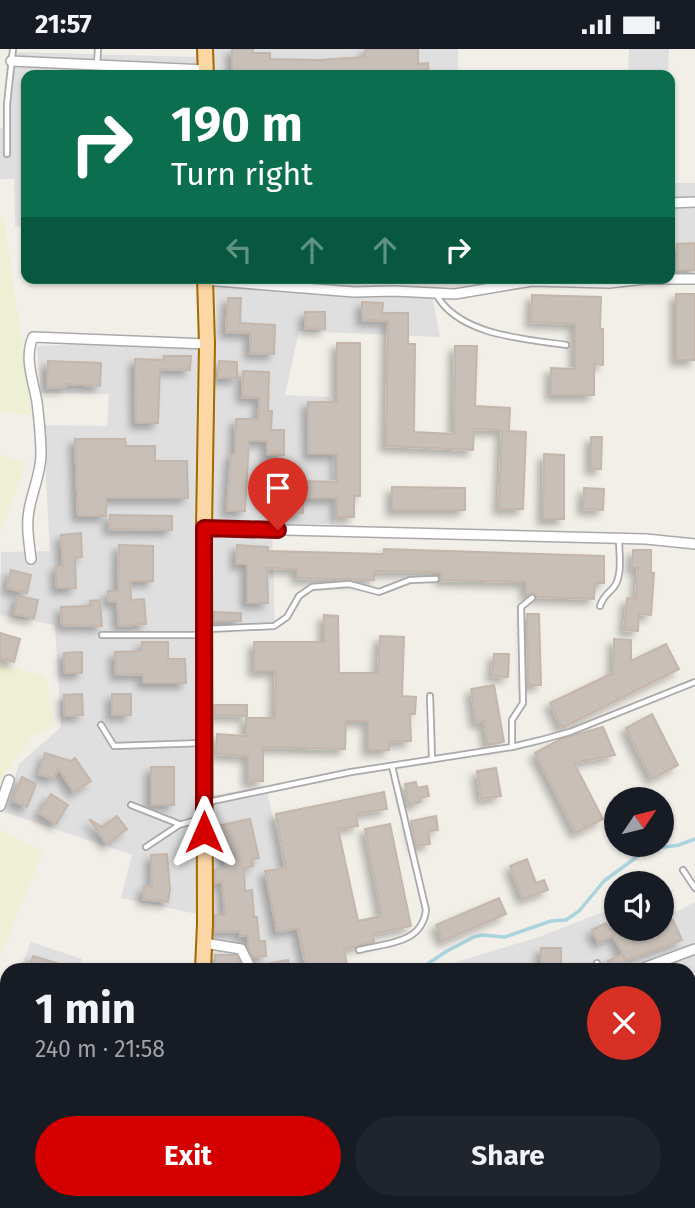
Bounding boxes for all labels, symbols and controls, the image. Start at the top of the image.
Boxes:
text: 21:57 [35,9,92,40]
text: 190 m [171,95,303,154]
icon: right [56,98,147,189]
text: Turn right [171,155,313,193]
icon: left [220,231,258,269]
icon: ahead [293,231,331,269]
icon: ahead [366,231,404,269]
icon: right [439,231,477,269]
pin [248,458,308,530]
icon: arrive [259,469,297,507]
north arrow [604,787,674,857]
map controls [604,787,674,941]
position arrow [167,795,241,869]
button: sound [604,871,674,941]
text: 1 min [35,984,136,1034]
button: close [587,986,661,1060]
text: 240 m · 21:58 [35,1035,165,1063]
button: Exit [35,1116,341,1196]
button: Share [355,1116,661,1196]

